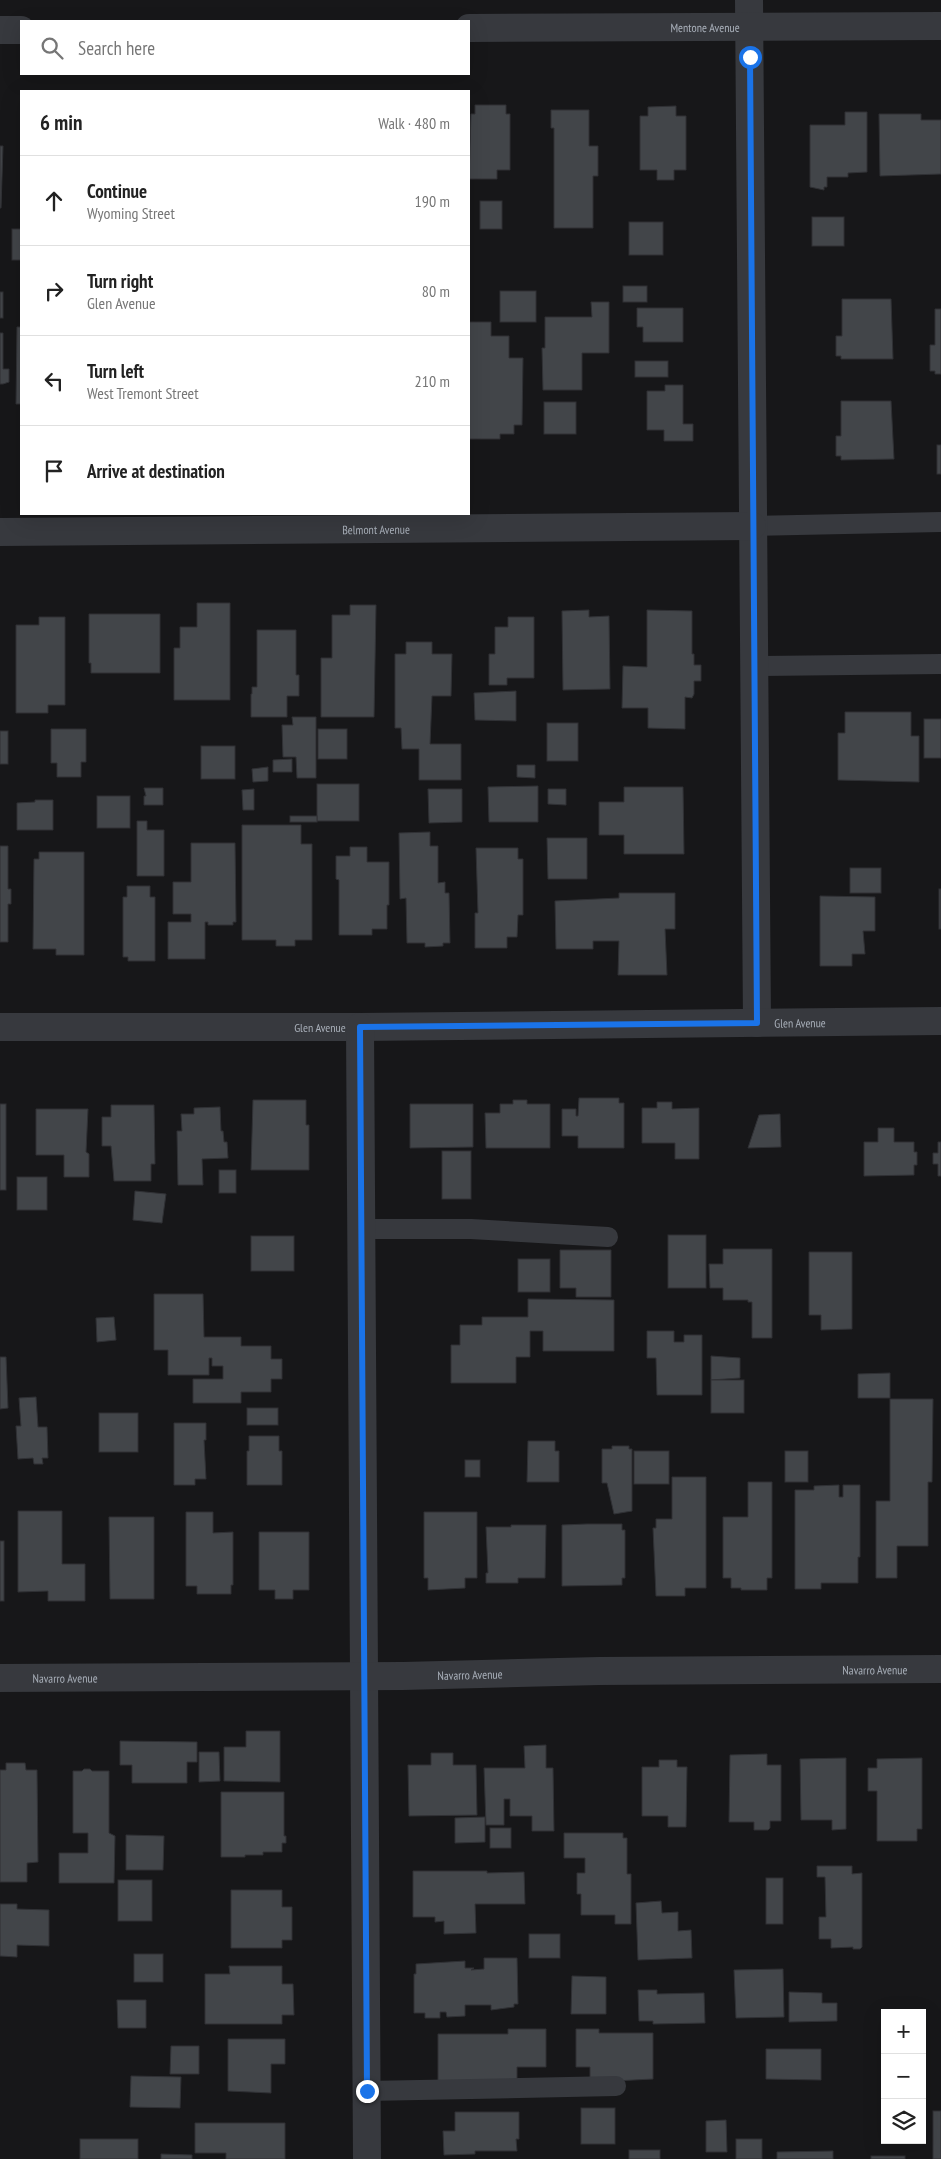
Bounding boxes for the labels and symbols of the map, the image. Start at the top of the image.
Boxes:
street label: Mentone Avenue [670,19,740,35]
route start [739,46,762,69]
street label: Belmont Avenue [342,521,410,537]
street label: Glen Avenue [774,1015,826,1030]
street label: Glen Avenue [294,1020,346,1035]
street label: Navarro Avenue [842,1662,908,1677]
street label: Navarro Avenue [437,1666,503,1683]
street label: Navarro Avenue [32,1670,98,1685]
route end [356,2080,379,2103]

